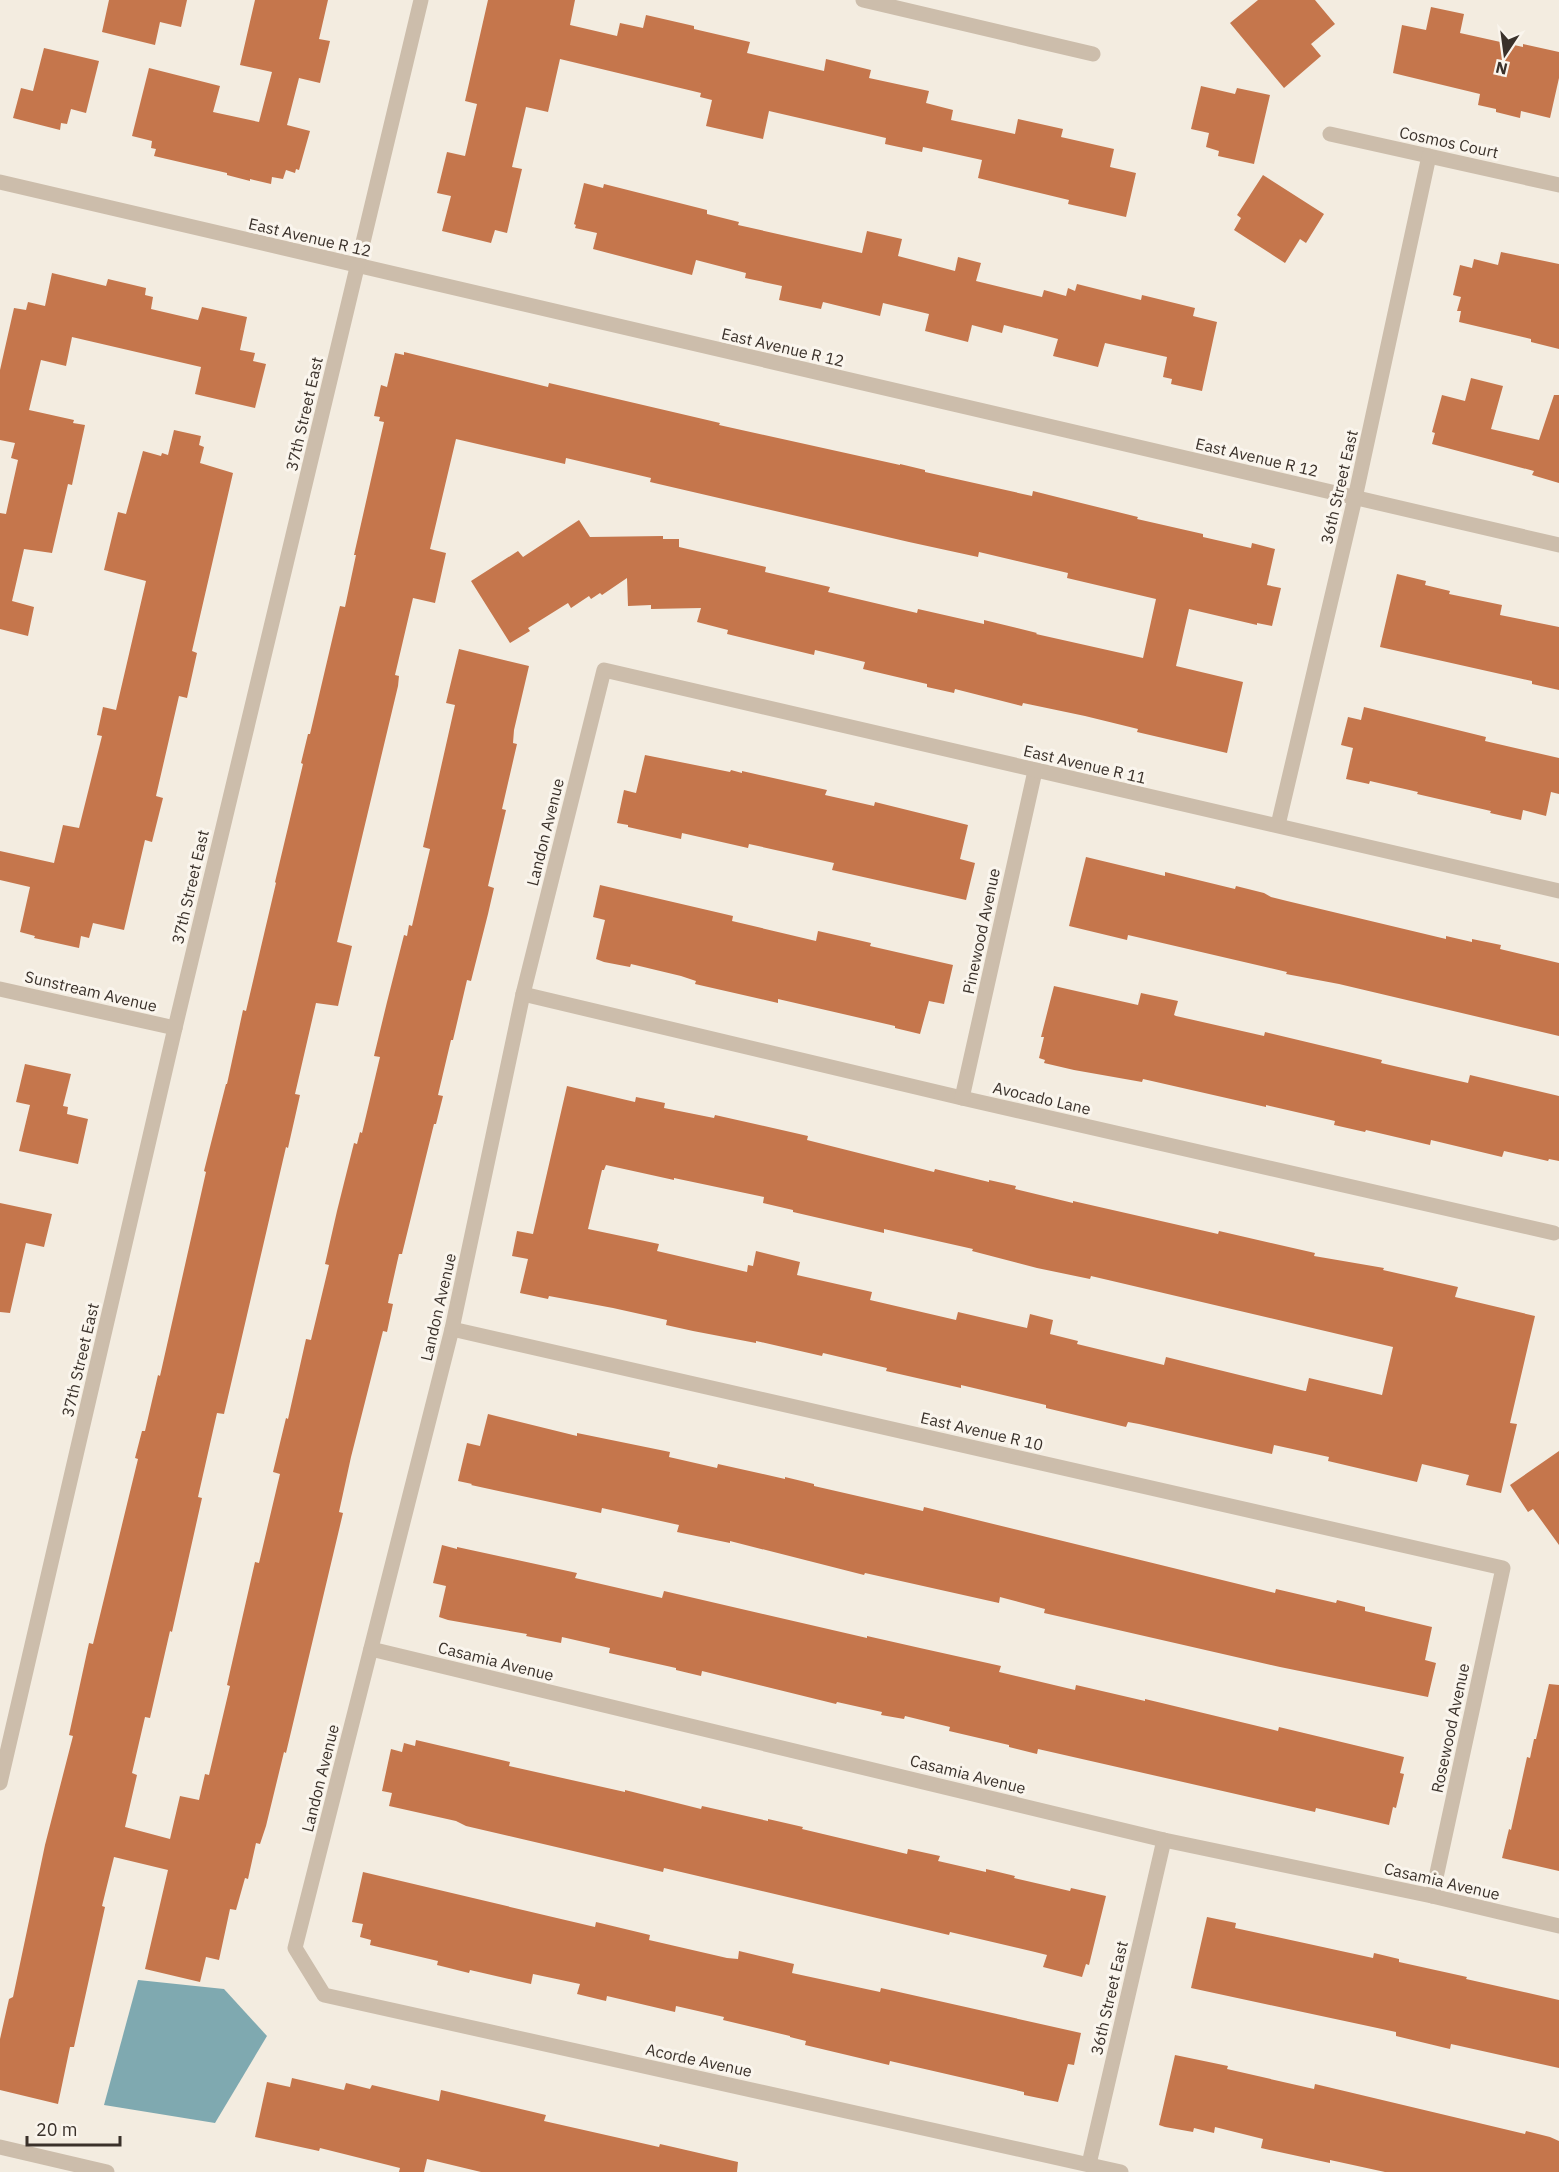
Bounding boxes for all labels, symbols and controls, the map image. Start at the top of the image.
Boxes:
north arrow [1475,24,1535,84]
text: N [1494,58,1510,80]
street label: Cosmos Court [1398,122,1500,162]
street label: East Avenue R 12 [247,213,373,261]
street label: East Avenue R 12 [720,323,846,371]
street label: 37th Street East [281,355,327,473]
street label: 36th Street East [1316,428,1362,546]
street label: East Avenue R 12 [1194,433,1320,481]
street label: East Avenue R 11 [1022,740,1148,788]
street label: Landon Avenue [522,776,568,888]
street label: 37th Street East [167,828,213,946]
street label: Pinewood Avenue [958,866,1004,996]
street label: Sunstream Avenue [23,966,159,1016]
street label: Avocado Lane [991,1077,1093,1119]
street label: Landon Avenue [416,1251,460,1363]
street label: 37th Street East [57,1301,103,1419]
street label: East Avenue R 10 [919,1407,1045,1455]
street label: Casamia Avenue [436,1637,556,1685]
street label: Rosewood Avenue [1426,1661,1474,1795]
street label: Landon Avenue [297,1722,343,1834]
street label: Casamia Avenue [908,1750,1028,1798]
street label: Casamia Avenue [1382,1858,1502,1904]
street label: 36th Street East [1086,1939,1132,2057]
street label: Acorde Avenue [644,2039,754,2081]
scale bar [27,2109,120,2147]
text: 20 m [36,2118,78,2141]

